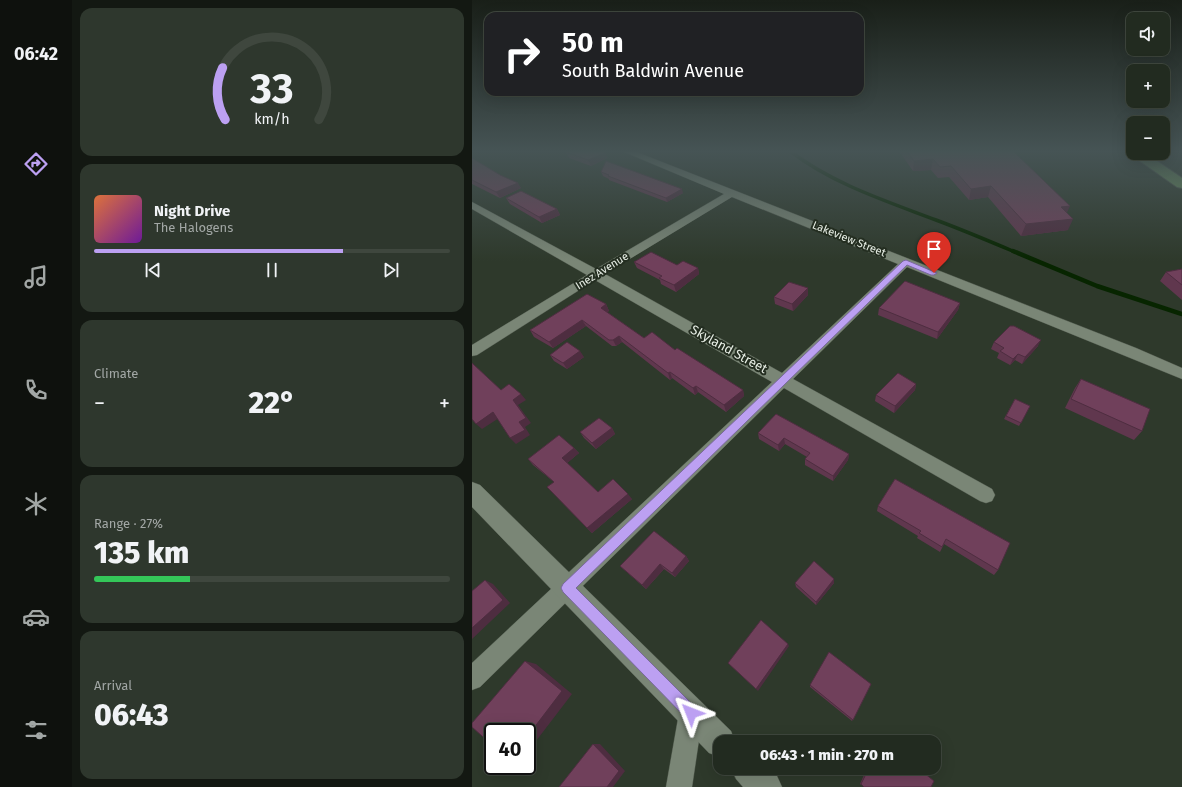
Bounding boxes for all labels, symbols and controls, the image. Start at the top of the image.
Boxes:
map controls [1126,12,1170,160]
button: sound [1126,12,1170,56]
text: 50 m [562,26,624,59]
icon: right [496,28,548,80]
text: 06:42 [14,43,58,65]
text: South Baldwin Avenue [562,60,744,82]
text: 33 [249,64,294,114]
button: + [1126,64,1170,108]
text: km/h [254,110,290,127]
button: − [1126,116,1170,160]
icon: directions [22,150,50,178]
text: Night Drive [154,202,230,220]
street label: Lakeview Street [810,218,888,260]
text: The Halogens [154,220,233,235]
pin [917,232,951,273]
icon: arrive [923,238,945,260]
street label: Inez Avenue [573,250,631,292]
icon: previous [142,259,164,281]
icon: pause [261,259,283,281]
icon: next [380,259,402,281]
icon: music [22,263,50,291]
street label: Skyland Street [688,322,770,376]
text: Climate [94,366,138,381]
icon: phone [22,376,50,404]
text: 22° [249,385,296,421]
text: − [94,390,105,417]
text: + [439,390,450,417]
icon: climate [22,490,50,518]
text: Range · 27% [94,516,163,531]
text: 135 km [94,535,189,571]
icon: car [22,603,50,631]
text: Arrival [94,678,132,693]
position arrow [670,692,712,734]
text: 06:43 [94,697,169,733]
icon: filters [22,716,50,744]
speed limit sign: 40 [484,723,536,775]
text: 06:43 · 1 min · 270 m [760,746,894,764]

